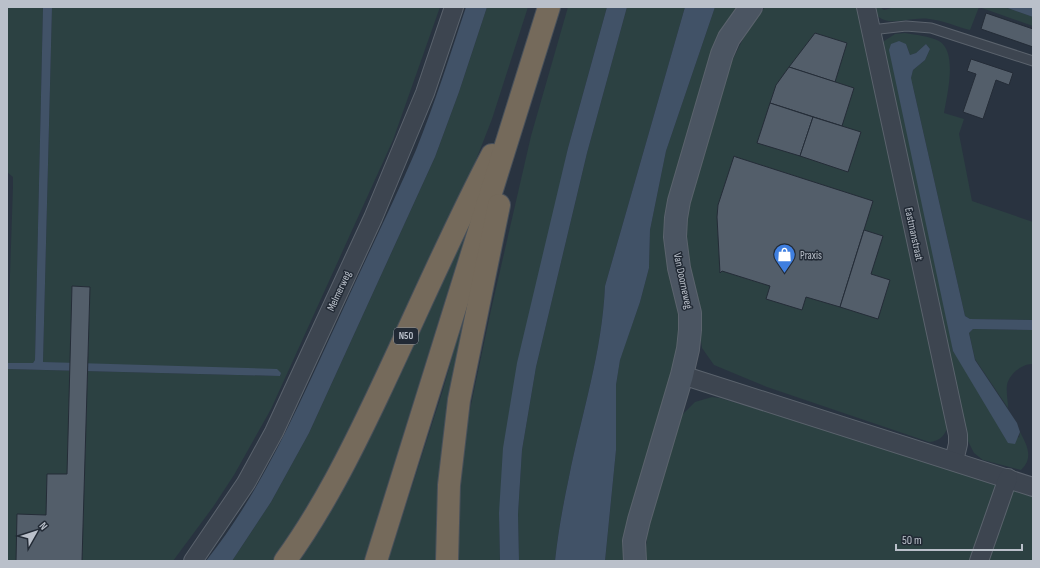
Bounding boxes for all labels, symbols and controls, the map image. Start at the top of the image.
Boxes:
street label: Eastmanstraat [902,206,926,262]
shop icon: Praxis [772,242,798,275]
place label: Praxis [800,249,822,262]
street label: Van Doorneweg [671,252,695,311]
street label: Melmerweg [324,268,354,313]
road number: N50 [394,328,418,344]
north arrow [16,512,56,552]
text: N [36,520,50,532]
scale bar [896,526,1022,552]
text: 50 m [902,533,922,548]

